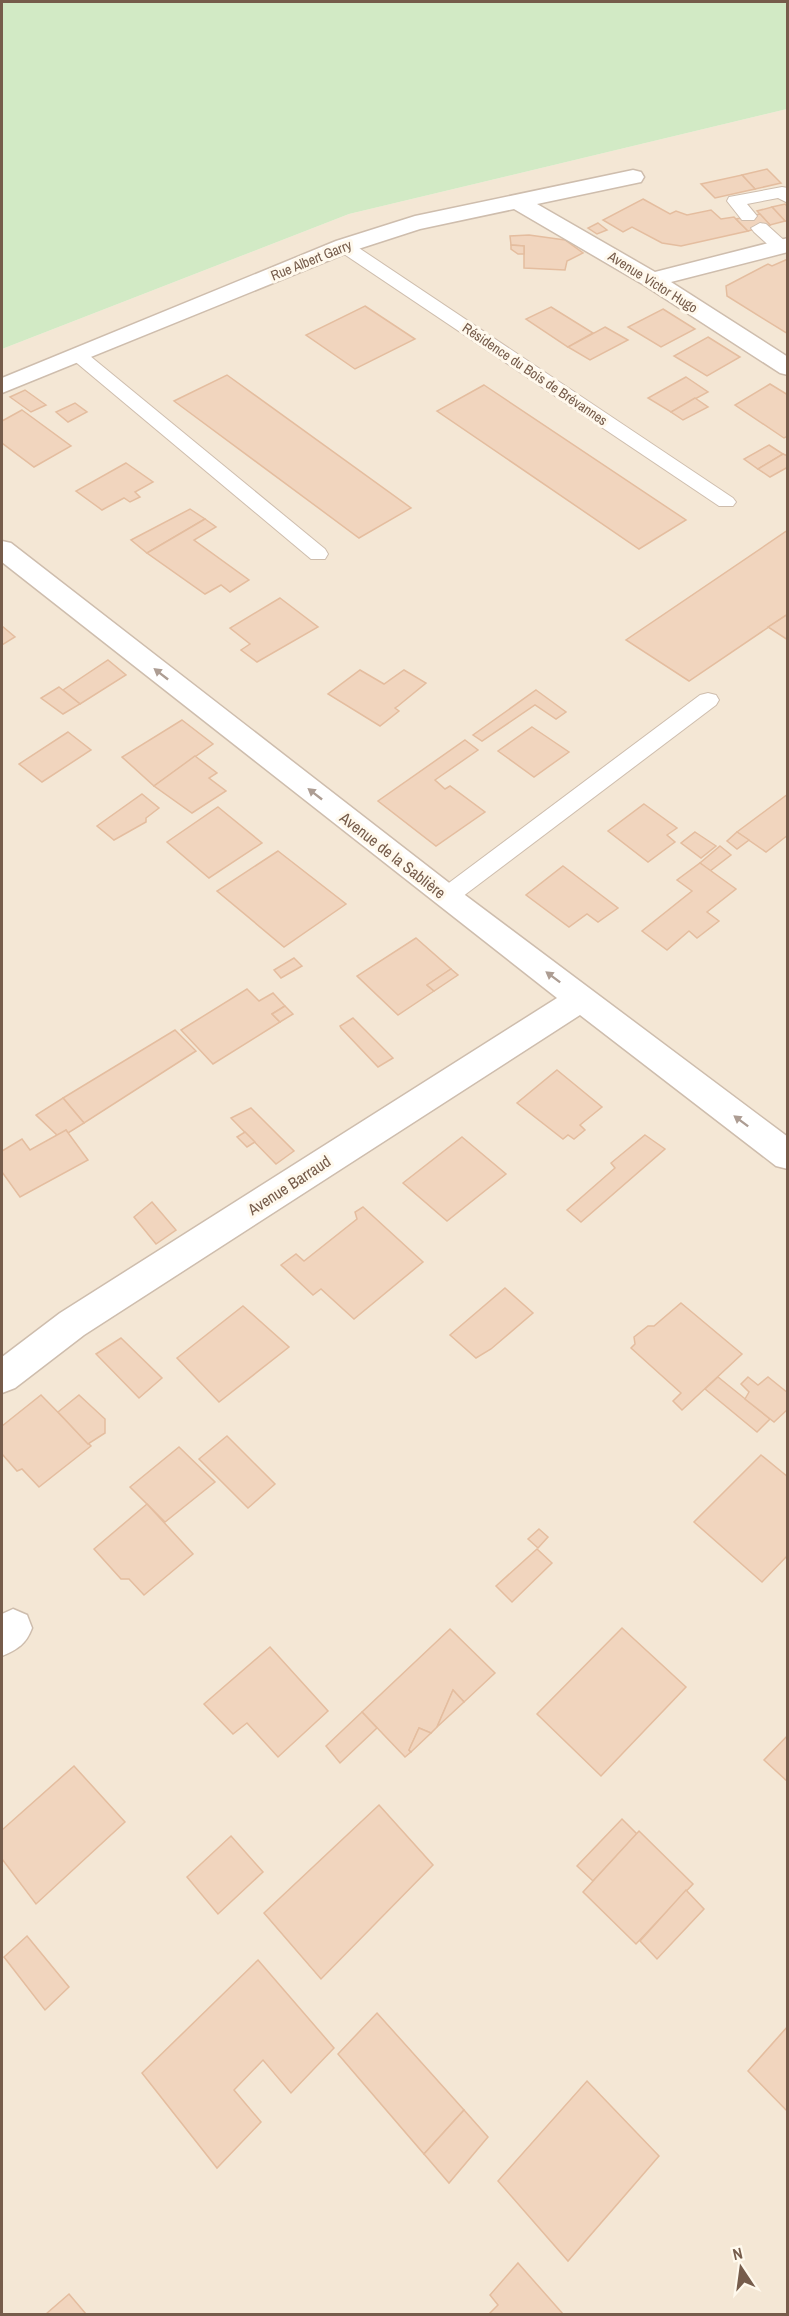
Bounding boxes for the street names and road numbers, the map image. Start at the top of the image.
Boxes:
street label: Rue Albert Garry [268,236,354,284]
street label: Avenue Victor Hugo [604,247,701,317]
street label: Résidence du Bois de Brévannes [459,319,611,429]
street label: Avenue de la Sablière [335,806,451,903]
street label: Avenue Barraud [243,1150,335,1221]

